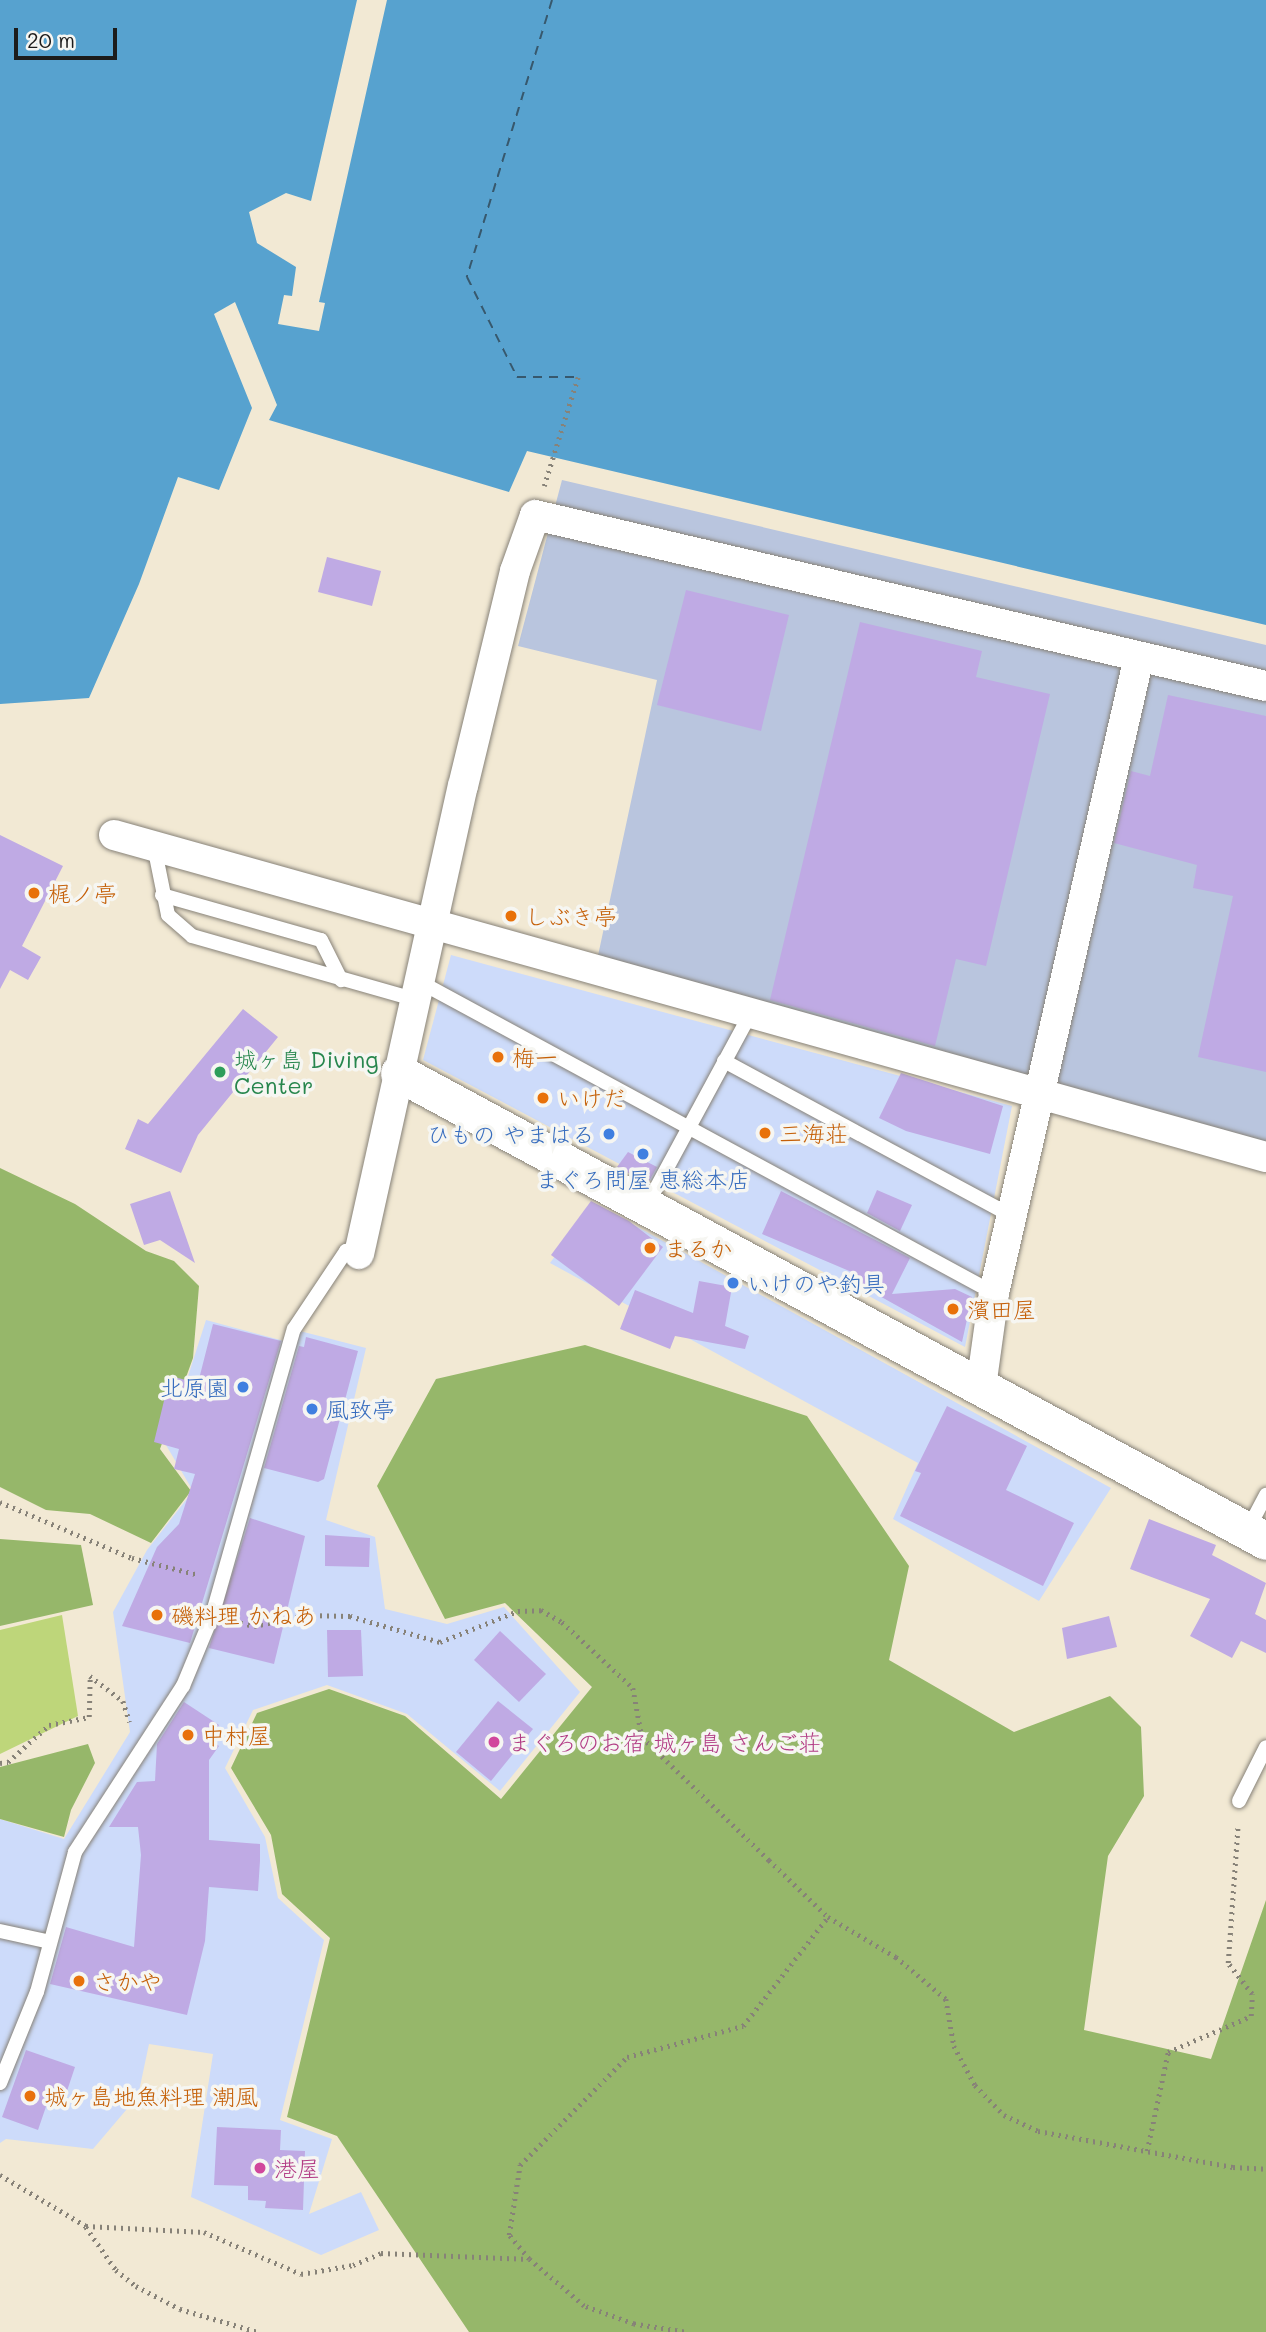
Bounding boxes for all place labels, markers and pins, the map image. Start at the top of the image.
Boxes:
place label: 梶ノ亭 [48,879,117,907]
marker: 梶ノ亭 [26,885,42,901]
place label: しぶき亭 [525,902,617,930]
marker: しぶき亭 [503,908,519,924]
place label: 梅一 [512,1043,558,1071]
place label: 城ヶ島 Diving Center [234,1045,378,1099]
marker: 梅一 [490,1049,506,1065]
marker: 城ヶ島 Diving Center [212,1064,228,1080]
place label: いけだ [557,1084,626,1112]
marker: いけだ [535,1090,551,1106]
place label: 三海荘 [779,1119,848,1147]
place label: ひもの やまはる [427,1120,595,1148]
marker: 三海荘 [757,1125,773,1141]
marker: ひもの やまはる [601,1126,617,1142]
marker: まぐろ問屋 恵総本店 [635,1146,651,1162]
place label: まぐろ問屋 恵総本店 [536,1165,750,1193]
place label: まるか [664,1234,733,1262]
marker: まるか [642,1240,658,1256]
place label: いけのや釣具 [747,1269,885,1297]
marker: いけのや釣具 [725,1275,741,1291]
place label: 濱田屋 [967,1295,1036,1323]
marker: 濱田屋 [945,1301,961,1317]
place label: 北原園 [160,1373,229,1401]
marker: 北原園 [235,1379,251,1395]
place label: 風致亭 [326,1395,395,1423]
marker: 風致亭 [304,1401,320,1417]
place label: 磯料理 かねあ [171,1601,316,1629]
marker: 磯料理 かねあ [149,1607,165,1623]
place label: 中村屋 [202,1721,271,1749]
marker: 中村屋 [180,1727,196,1743]
place label: まぐろのお宿 城ヶ島 さんご荘 [508,1728,822,1756]
marker: まぐろのお宿 城ヶ島 さんご荘 [486,1734,502,1750]
place label: さかや [93,1967,162,1995]
marker: さかや [71,1973,87,1989]
place label: 城ヶ島地魚料理 潮風 [44,2082,258,2110]
marker: 城ヶ島地魚料理 潮風 [22,2088,38,2104]
place label: 港屋 [274,2154,320,2182]
marker: 港屋 [252,2160,268,2176]

